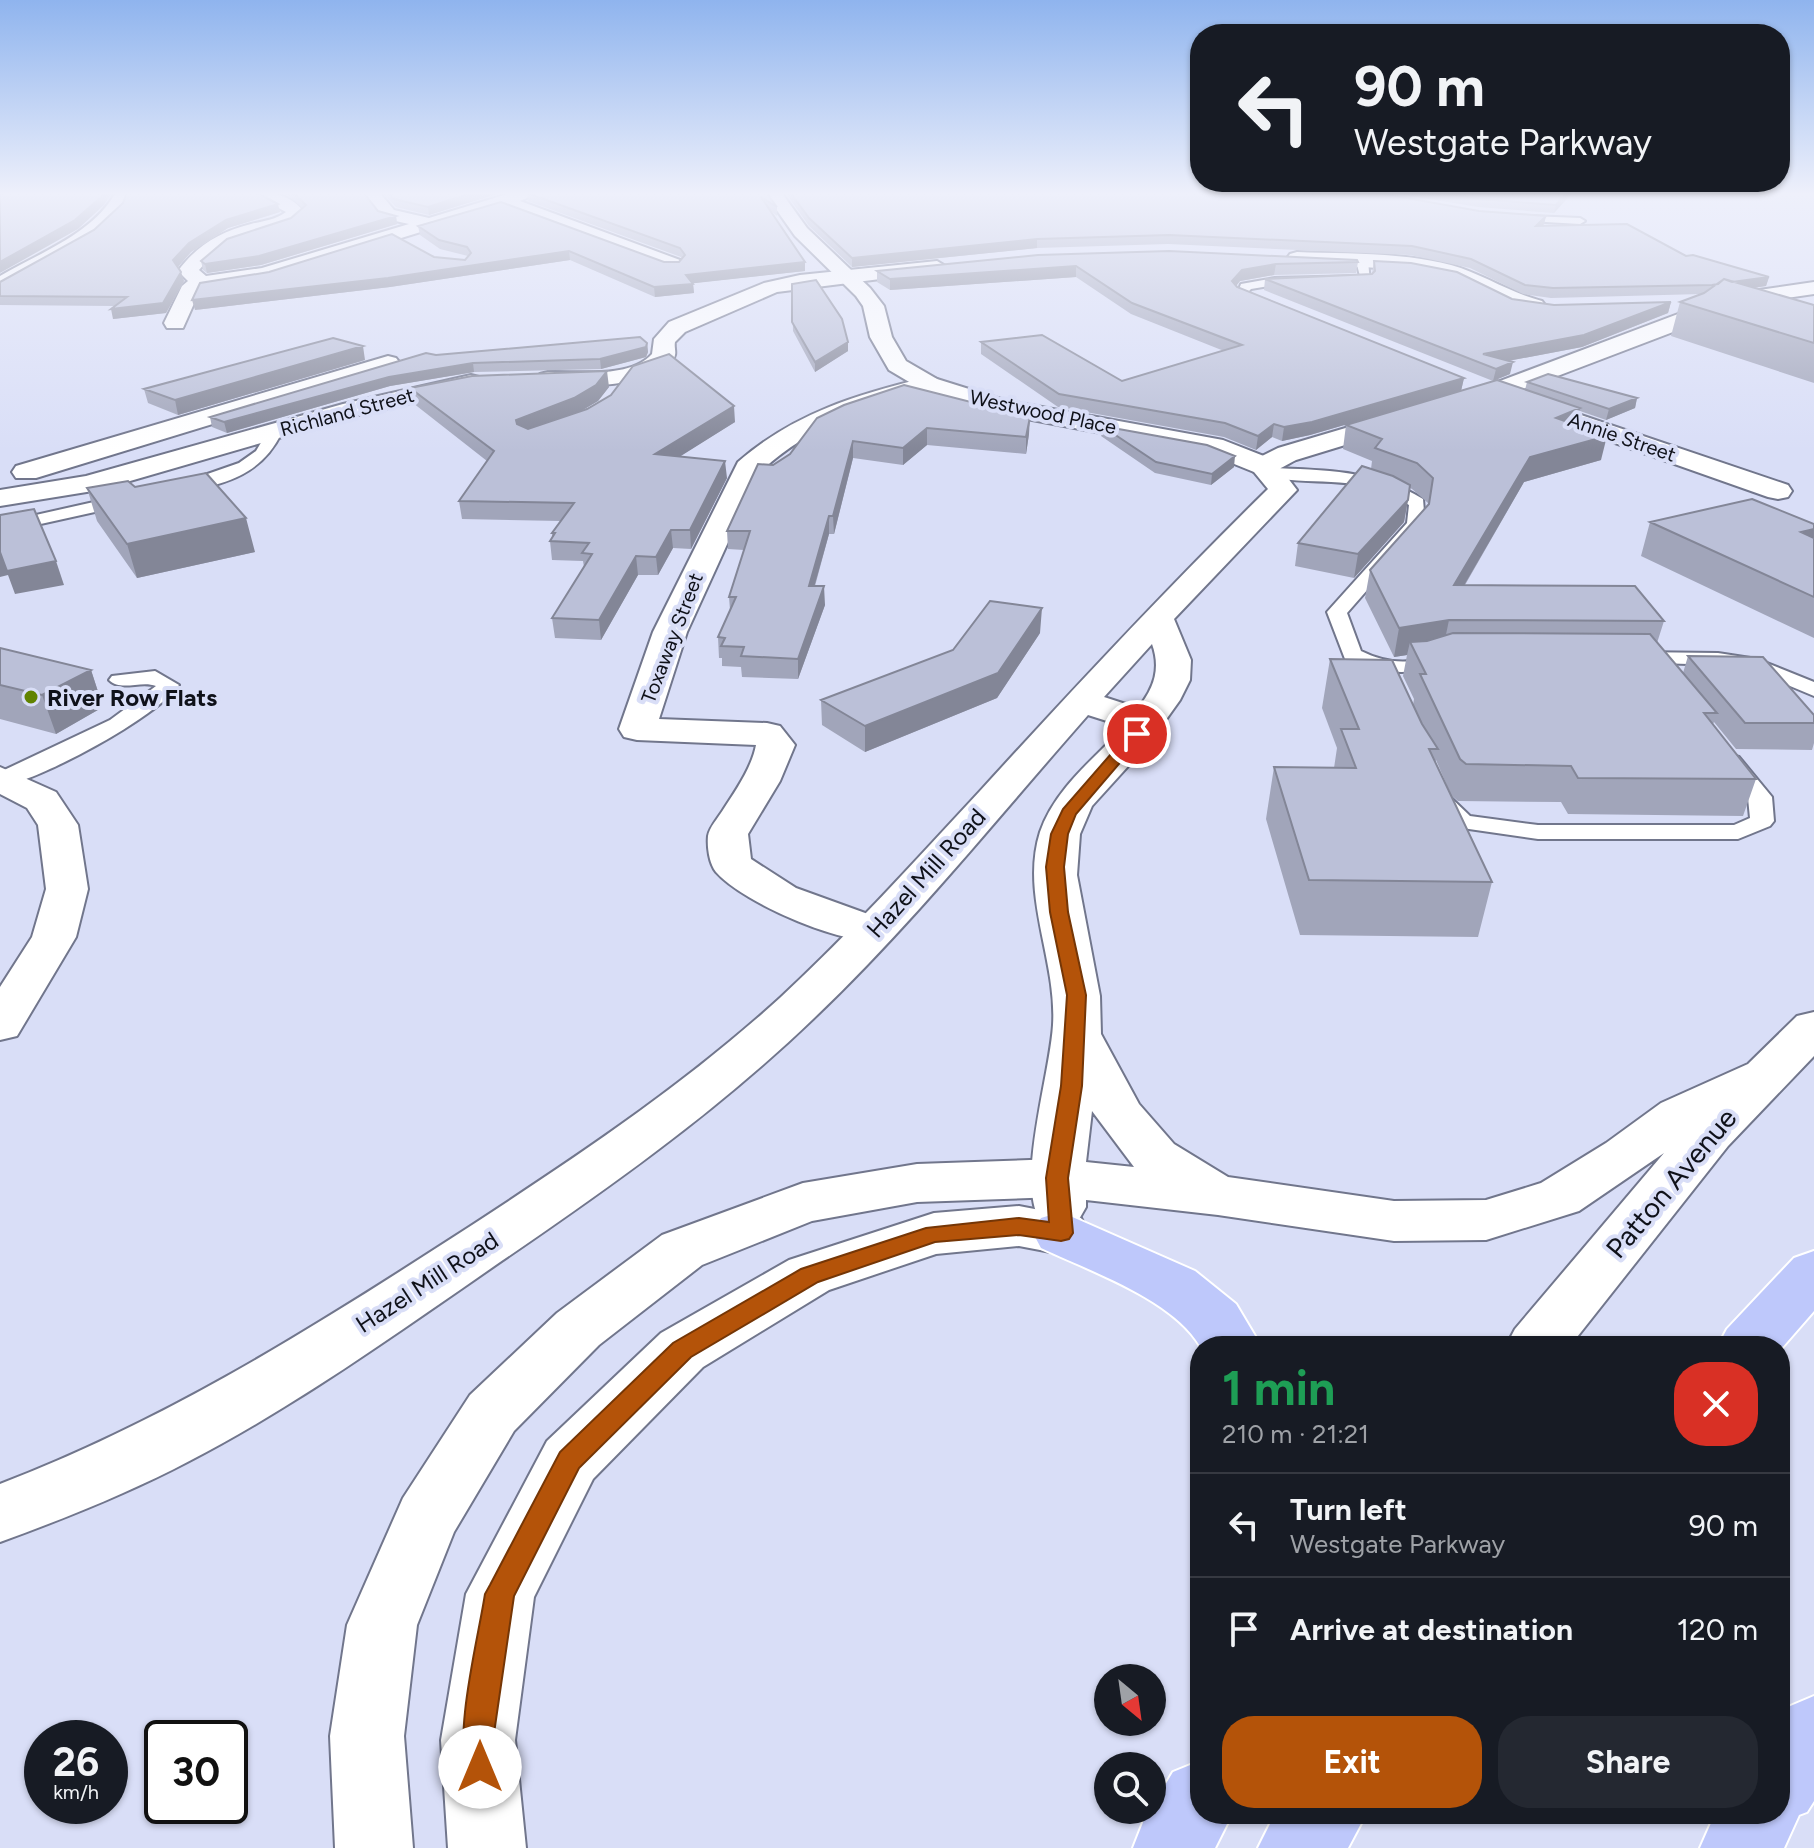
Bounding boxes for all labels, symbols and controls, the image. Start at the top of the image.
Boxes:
text: 90 m [1354,53,1485,120]
icon: left [1222,56,1326,160]
text: Westgate Parkway [1354,121,1652,164]
street label: Richland Street [277,383,417,441]
street label: Westwood Place [967,385,1119,439]
street label: Annie Street [1565,407,1679,467]
street label: Toxaway Street [636,569,708,707]
place label: River Row Flats [47,683,217,712]
marker: River Row Flats [22,688,40,706]
pin [1103,700,1171,768]
icon: arrive [1115,712,1159,756]
street label: Hazel Mill Road [860,802,992,944]
street label: Patton Avenue [1599,1101,1743,1265]
street label: Hazel Mill Road [350,1225,504,1339]
text: 1 min [1222,1359,1335,1417]
button: close [1674,1362,1758,1446]
text: 210 m · 21:21 [1222,1418,1369,1450]
text: Turn left [1290,1491,1407,1528]
icon: left [1222,1503,1266,1547]
text: 90 m [1689,1507,1758,1544]
text: Westgate Parkway [1290,1528,1505,1560]
icon: arrive [1222,1607,1266,1651]
text: Arrive at destination [1290,1611,1573,1648]
text: 120 m [1677,1611,1758,1648]
north arrow [1094,1664,1166,1736]
map controls [1094,1664,1166,1824]
button: Exit [1222,1716,1482,1808]
button: Share [1498,1716,1758,1808]
speed limit sign: 30 [144,1720,248,1824]
position arrow [438,1725,522,1809]
text: 26 [53,1738,99,1786]
button: search [1094,1752,1166,1824]
text: km/h [53,1780,99,1804]

